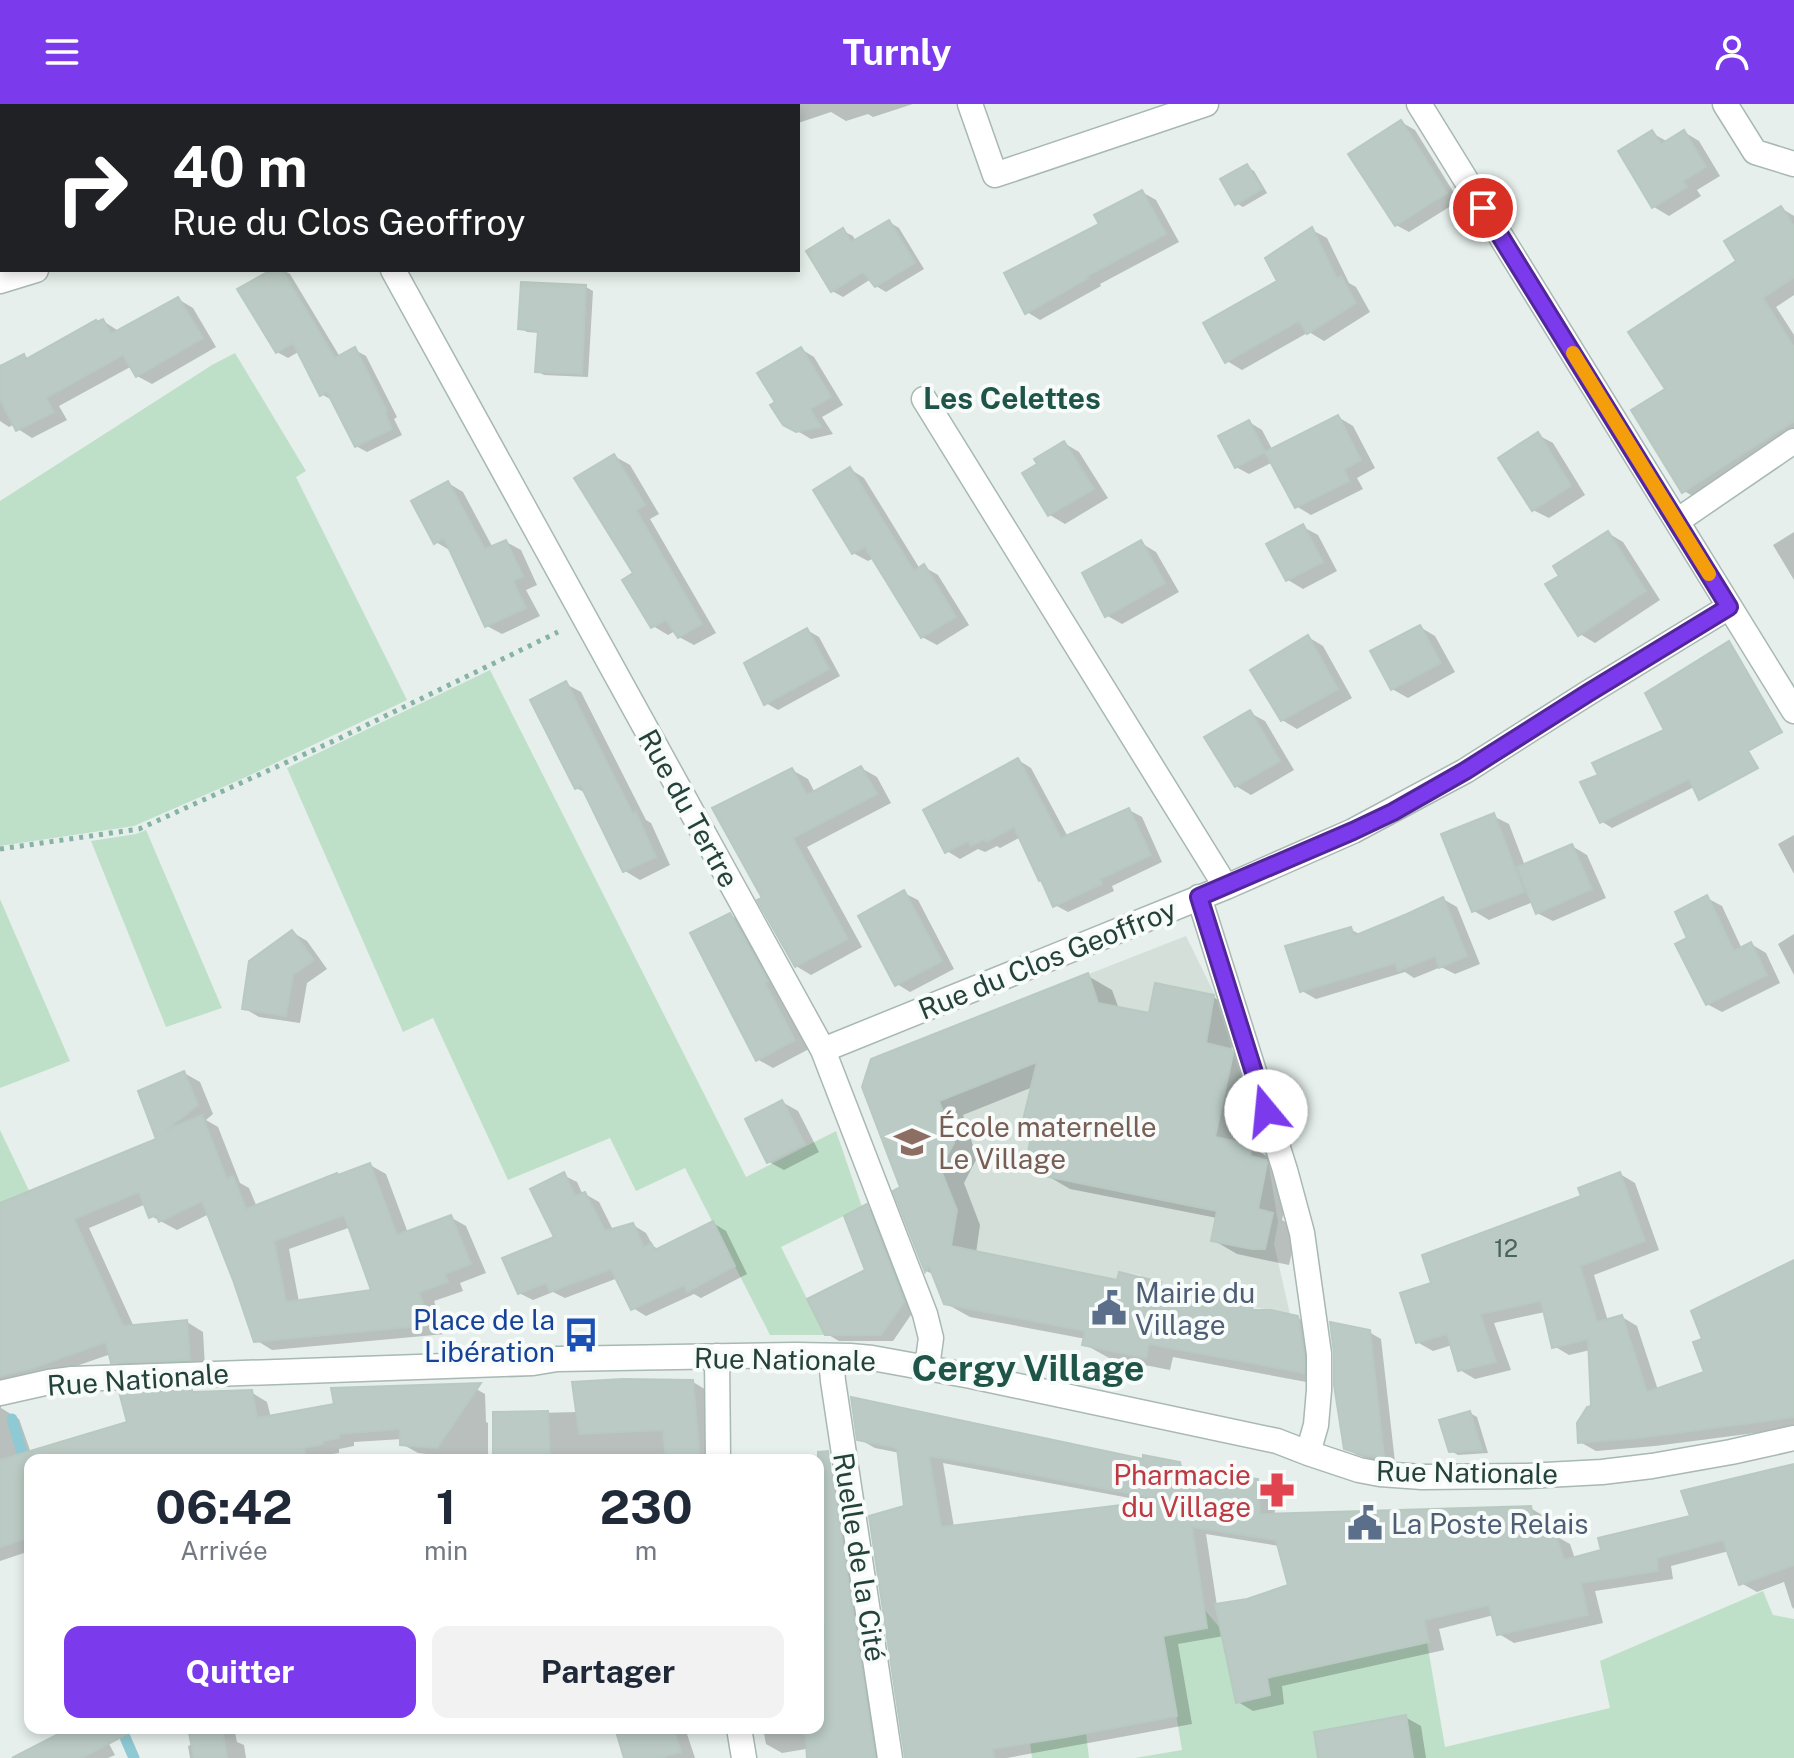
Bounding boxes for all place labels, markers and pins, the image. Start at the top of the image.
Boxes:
pin [1449,174,1517,242]
place label: École maternelle Le Village [938,1110,1157,1175]
school or university icon: École maternelle Le Village [893,1123,931,1161]
place label: Mairie du Village [1135,1276,1255,1341]
public building icon: Mairie du Village [1090,1289,1128,1327]
place label: Place de la Libération [413,1303,555,1368]
bus stop icon: Place de la Libération [562,1316,600,1354]
place label: Pharmacie du Village [1113,1458,1251,1523]
pharmacy icon: Pharmacie du Village [1258,1471,1296,1509]
public building icon: La Poste Relais [1346,1504,1384,1542]
place label: La Poste Relais [1391,1507,1588,1540]

